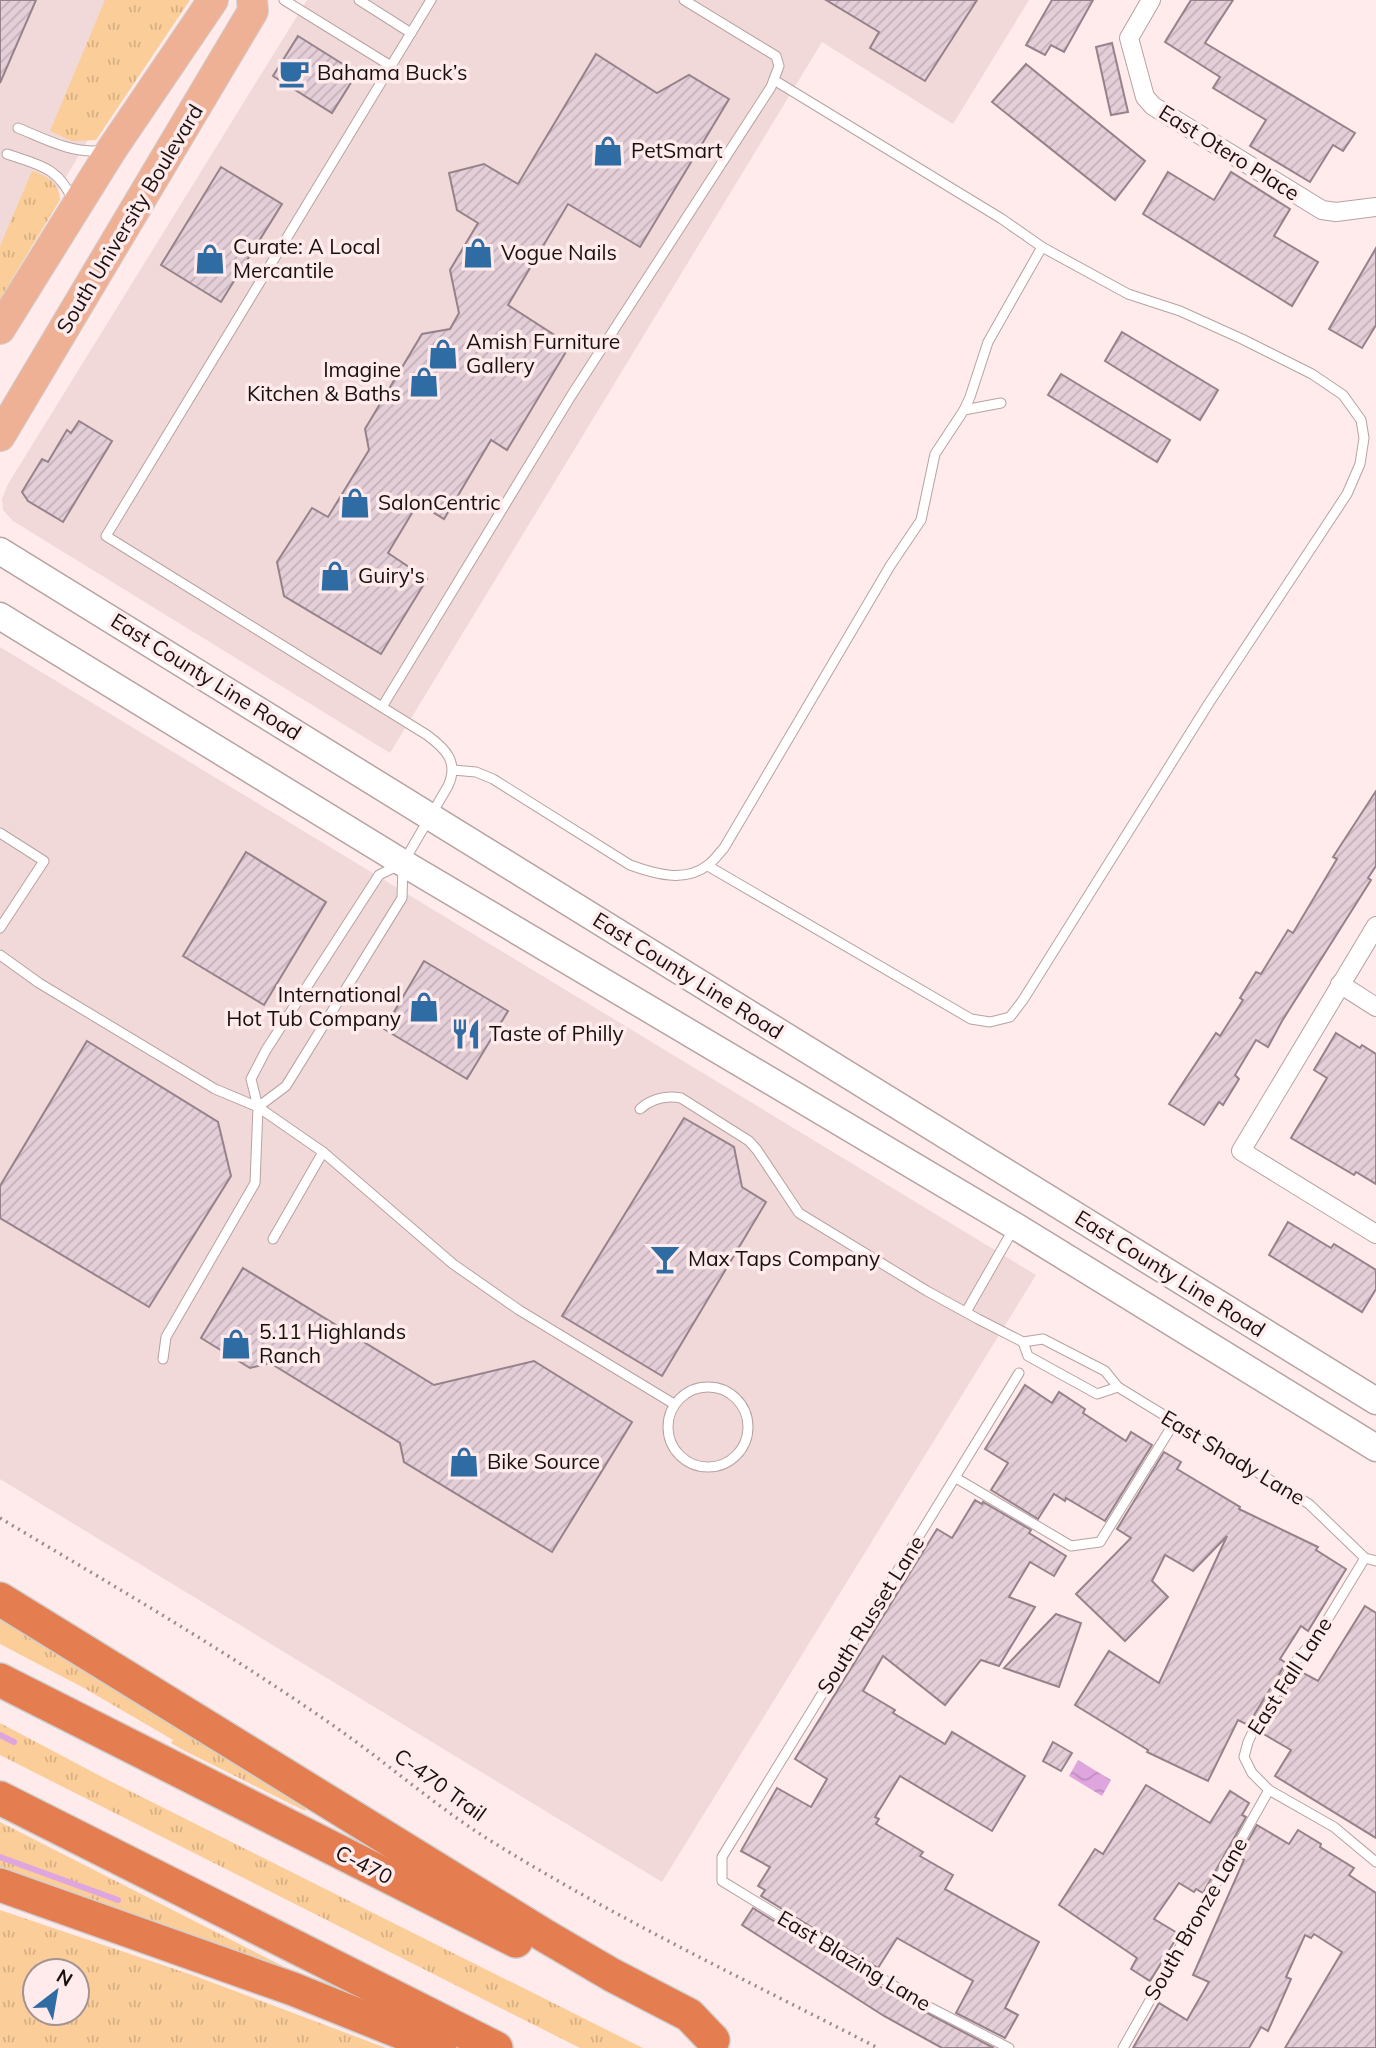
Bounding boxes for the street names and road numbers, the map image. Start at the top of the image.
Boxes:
street label: South University Boulevard [50,99,208,338]
street label: East Otero Place [1155,99,1305,206]
street label: East County Line Road [107,607,306,745]
street label: East County Line Road [589,906,788,1044]
street label: East County Line Road [1071,1204,1270,1342]
street label: East Shady Lane [1157,1404,1310,1510]
street label: South Russet Lane [811,1530,929,1698]
street label: East Fall Lane [1241,1612,1337,1739]
street label: C-470 Trail [390,1742,492,1826]
street label: South Bronze Lane [1138,1832,1252,2005]
street label: C-470 [332,1839,397,1889]
street label: East Blazing Lane [773,1904,936,2016]

